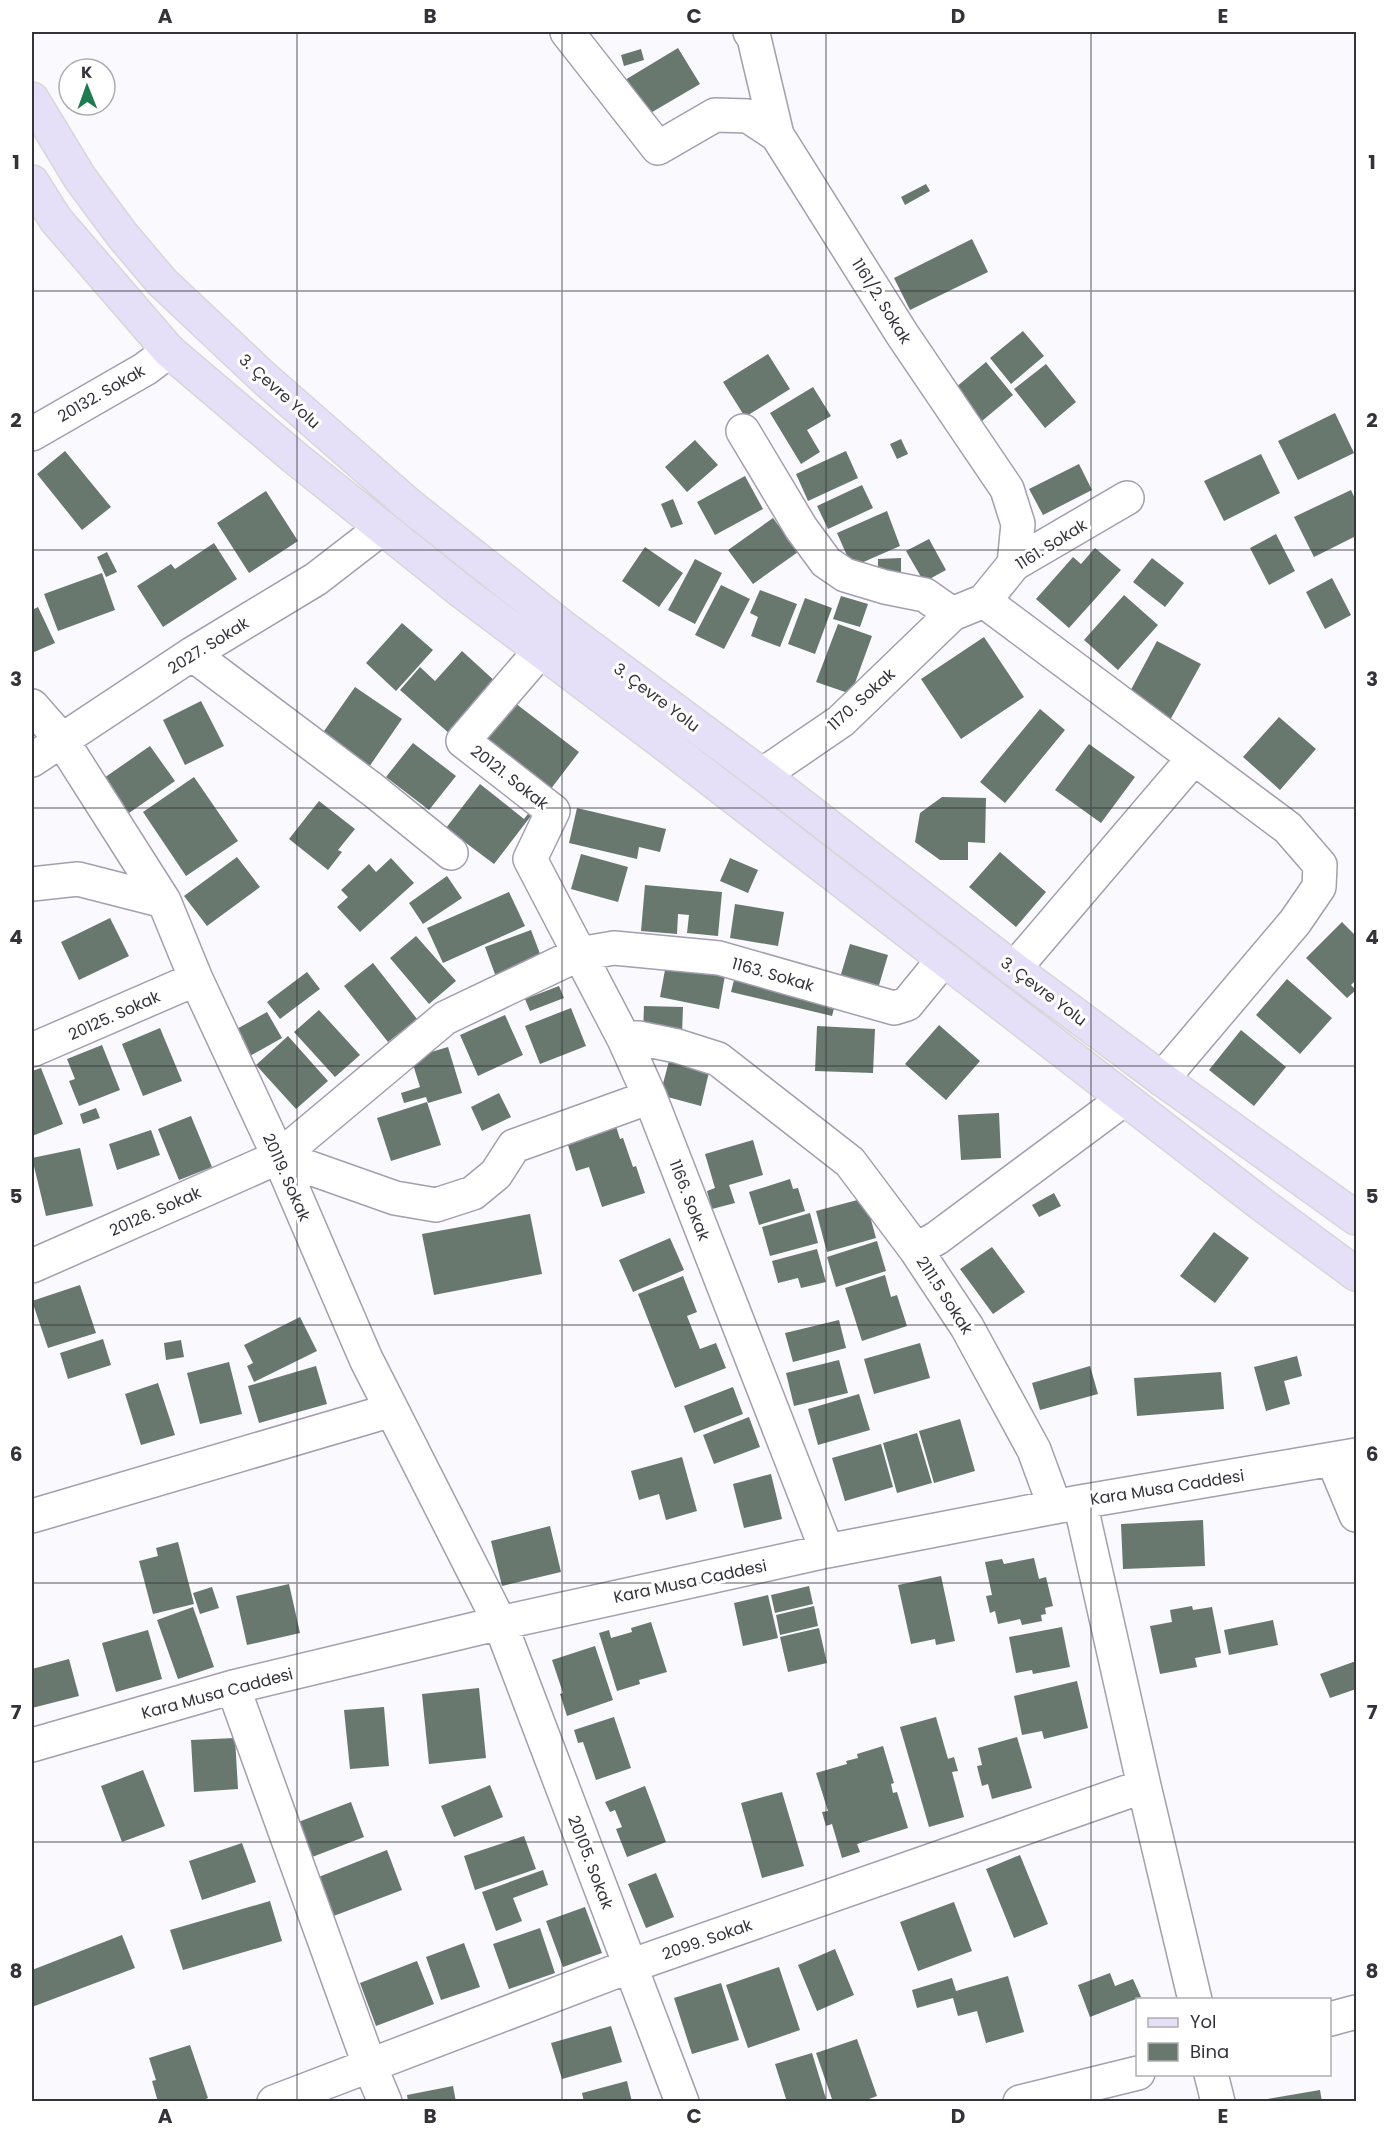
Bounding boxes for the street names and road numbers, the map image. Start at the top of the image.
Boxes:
street label: 1161/2. Sokak [846,254,917,349]
street label: 3. Çevre Yolu [234,349,325,434]
street label: 20132. Sokak [53,359,150,428]
street label: 1161. Sokak [1011,513,1092,575]
street label: 2027. Sokak [163,611,254,679]
street label: 3. Çevre Yolu [609,657,704,737]
street label: 1170. Sokak [823,662,901,736]
street label: 20121. Sokak [466,740,554,816]
street label: 3. Çevre Yolu [996,951,1091,1031]
street label: 1163. Sokak [729,952,817,997]
street label: 20125. Sokak [65,985,164,1046]
street label: 20119. Sokak [257,1130,316,1226]
street label: 1166. Sokak [664,1156,716,1245]
street label: 20126. Sokak [106,1181,205,1242]
street label: 2111.5 Sokak [911,1252,979,1340]
street label: Kara Musa Caddesi [1088,1464,1246,1511]
street label: Kara Musa Caddesi [611,1554,769,1609]
street label: Kara Musa Caddesi [139,1662,295,1725]
street label: 20105. Sokak [562,1812,619,1913]
street label: 2099. Sokak [659,1913,756,1966]

